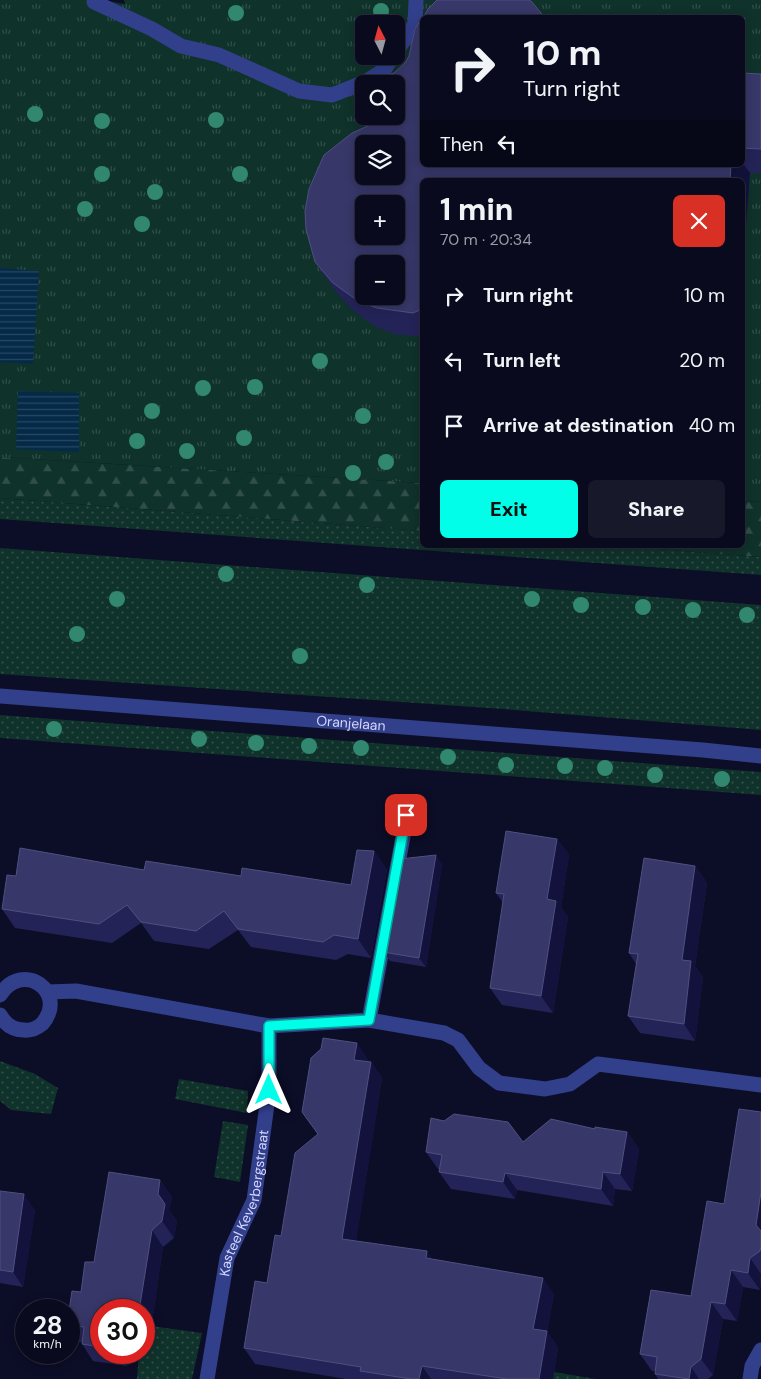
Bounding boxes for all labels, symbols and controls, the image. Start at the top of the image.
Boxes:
north arrow [355,15,405,65]
map controls [355,15,405,305]
text: 10 m [523,30,602,76]
icon: right [440,35,505,100]
text: Turn right [523,74,620,103]
button: search [355,75,405,125]
icon: left [493,130,521,158]
text: Then [440,132,483,157]
button: layers [355,135,405,185]
text: 1 min [440,190,513,229]
button: + [355,195,405,245]
button: close [673,195,725,247]
text: 70 m · 20:34 [440,229,532,250]
button: − [355,255,405,305]
icon: right [440,282,468,310]
text: Turn right [483,283,573,308]
text: 10 m [684,283,725,308]
icon: left [440,347,468,375]
text: Turn left [483,348,561,373]
text: 20 m [679,348,725,373]
icon: arrive [440,412,468,440]
text: Arrive at destination [483,413,674,438]
text: 40 m [689,413,735,438]
button: Exit [440,480,578,538]
button: Share [588,480,725,538]
street label: Oranjelaan [316,711,386,735]
pin [385,794,427,836]
icon: arrive [392,801,420,829]
position arrow [242,1063,294,1115]
street label: Kasteel Keverbergstraat [215,1128,273,1278]
speed limit sign: 30 [90,1299,155,1364]
text: 28 [32,1309,63,1342]
text: km/h [33,1336,62,1352]

